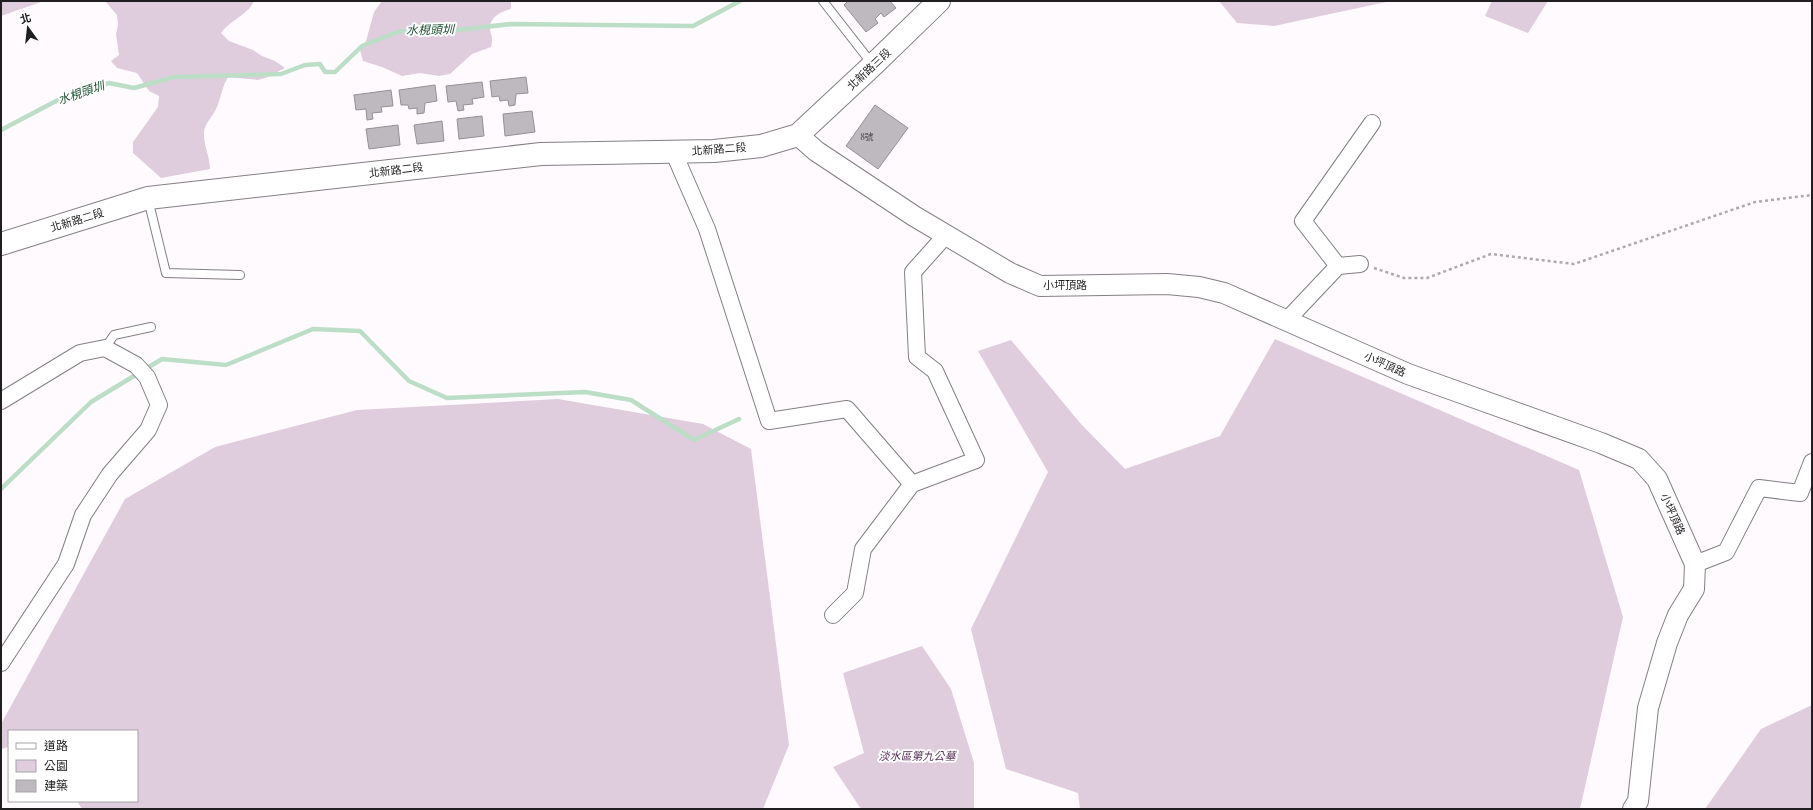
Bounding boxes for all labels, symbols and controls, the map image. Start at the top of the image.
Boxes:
north arrow [8,8,48,48]
text: 北 [18,9,33,27]
water label: 水梘頭圳 [406,21,456,37]
street label: 北新路三段 [843,44,894,93]
water label: 水梘頭圳 [55,76,108,107]
house number: 8號 [860,130,874,142]
street label: 北新路二段 [691,139,747,158]
street label: 北新路二段 [368,159,424,180]
street label: 北新路二段 [48,204,105,235]
street label: 小坪頂路 [1043,277,1087,292]
street label: 小坪頂路 [1362,348,1408,379]
street label: 小坪頂路 [1658,491,1689,537]
legend [8,730,138,802]
text: 道路 [44,737,68,753]
park label: 淡水區第九公墓 [879,748,957,763]
text: 公園 [44,757,68,773]
text: 建築 [44,777,68,793]

